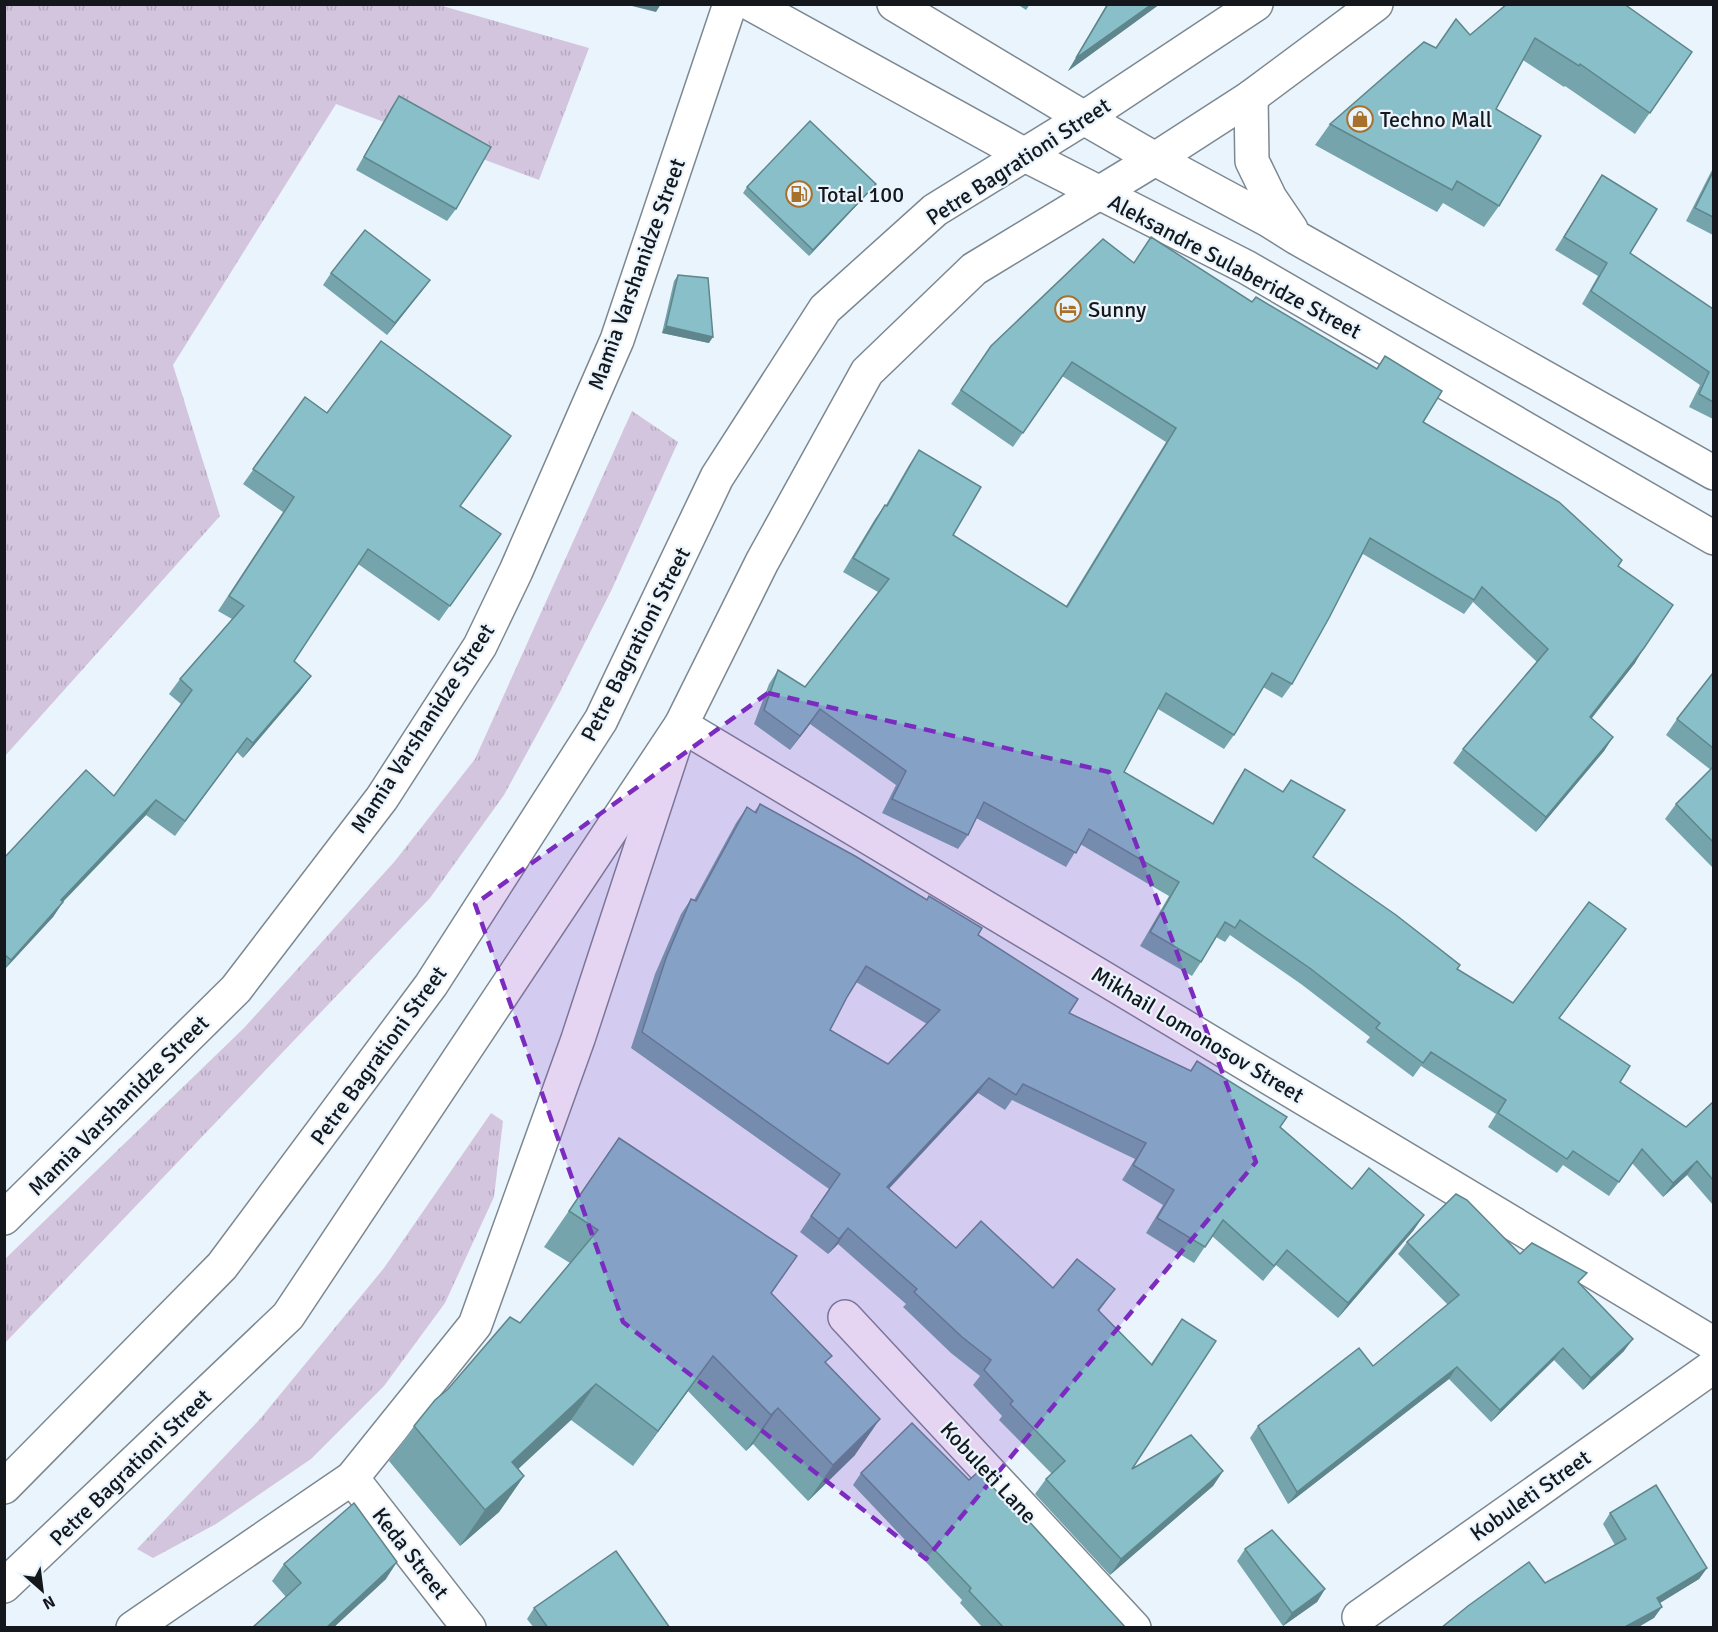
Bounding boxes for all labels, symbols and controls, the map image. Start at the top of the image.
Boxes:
street label: Petre Bagrationi Street [921,92,1116,231]
shop icon: Techno Mall [1345,104,1375,134]
place label: Techno Mall [1380,106,1492,133]
street label: Mamia Varshanidze Street [582,154,691,394]
fuel station icon: Total 100 [784,179,814,209]
place label: Total 100 [818,181,904,208]
street label: Aleksandre Sulaberidze Street [1104,188,1366,345]
hotel icon: Sunny [1053,294,1083,324]
place label: Sunny [1088,296,1147,323]
street label: Petre Bagrationi Street [575,542,696,746]
street label: Mamia Varshanidze Street [345,618,500,838]
street label: Petre Bagrationi Street [304,960,453,1150]
street label: Mikhail Lomonosov Street [1087,960,1309,1109]
street label: Mamia Varshanidze Street [22,1009,215,1201]
street label: Petre Bagrationi Street [44,1383,217,1552]
street label: Kobuleti Lane [935,1416,1043,1529]
street label: Kobuleti Street [1465,1444,1596,1547]
street label: Keda Street [366,1502,455,1605]
north arrow [12,1560,72,1620]
text: N [39,1591,58,1614]

